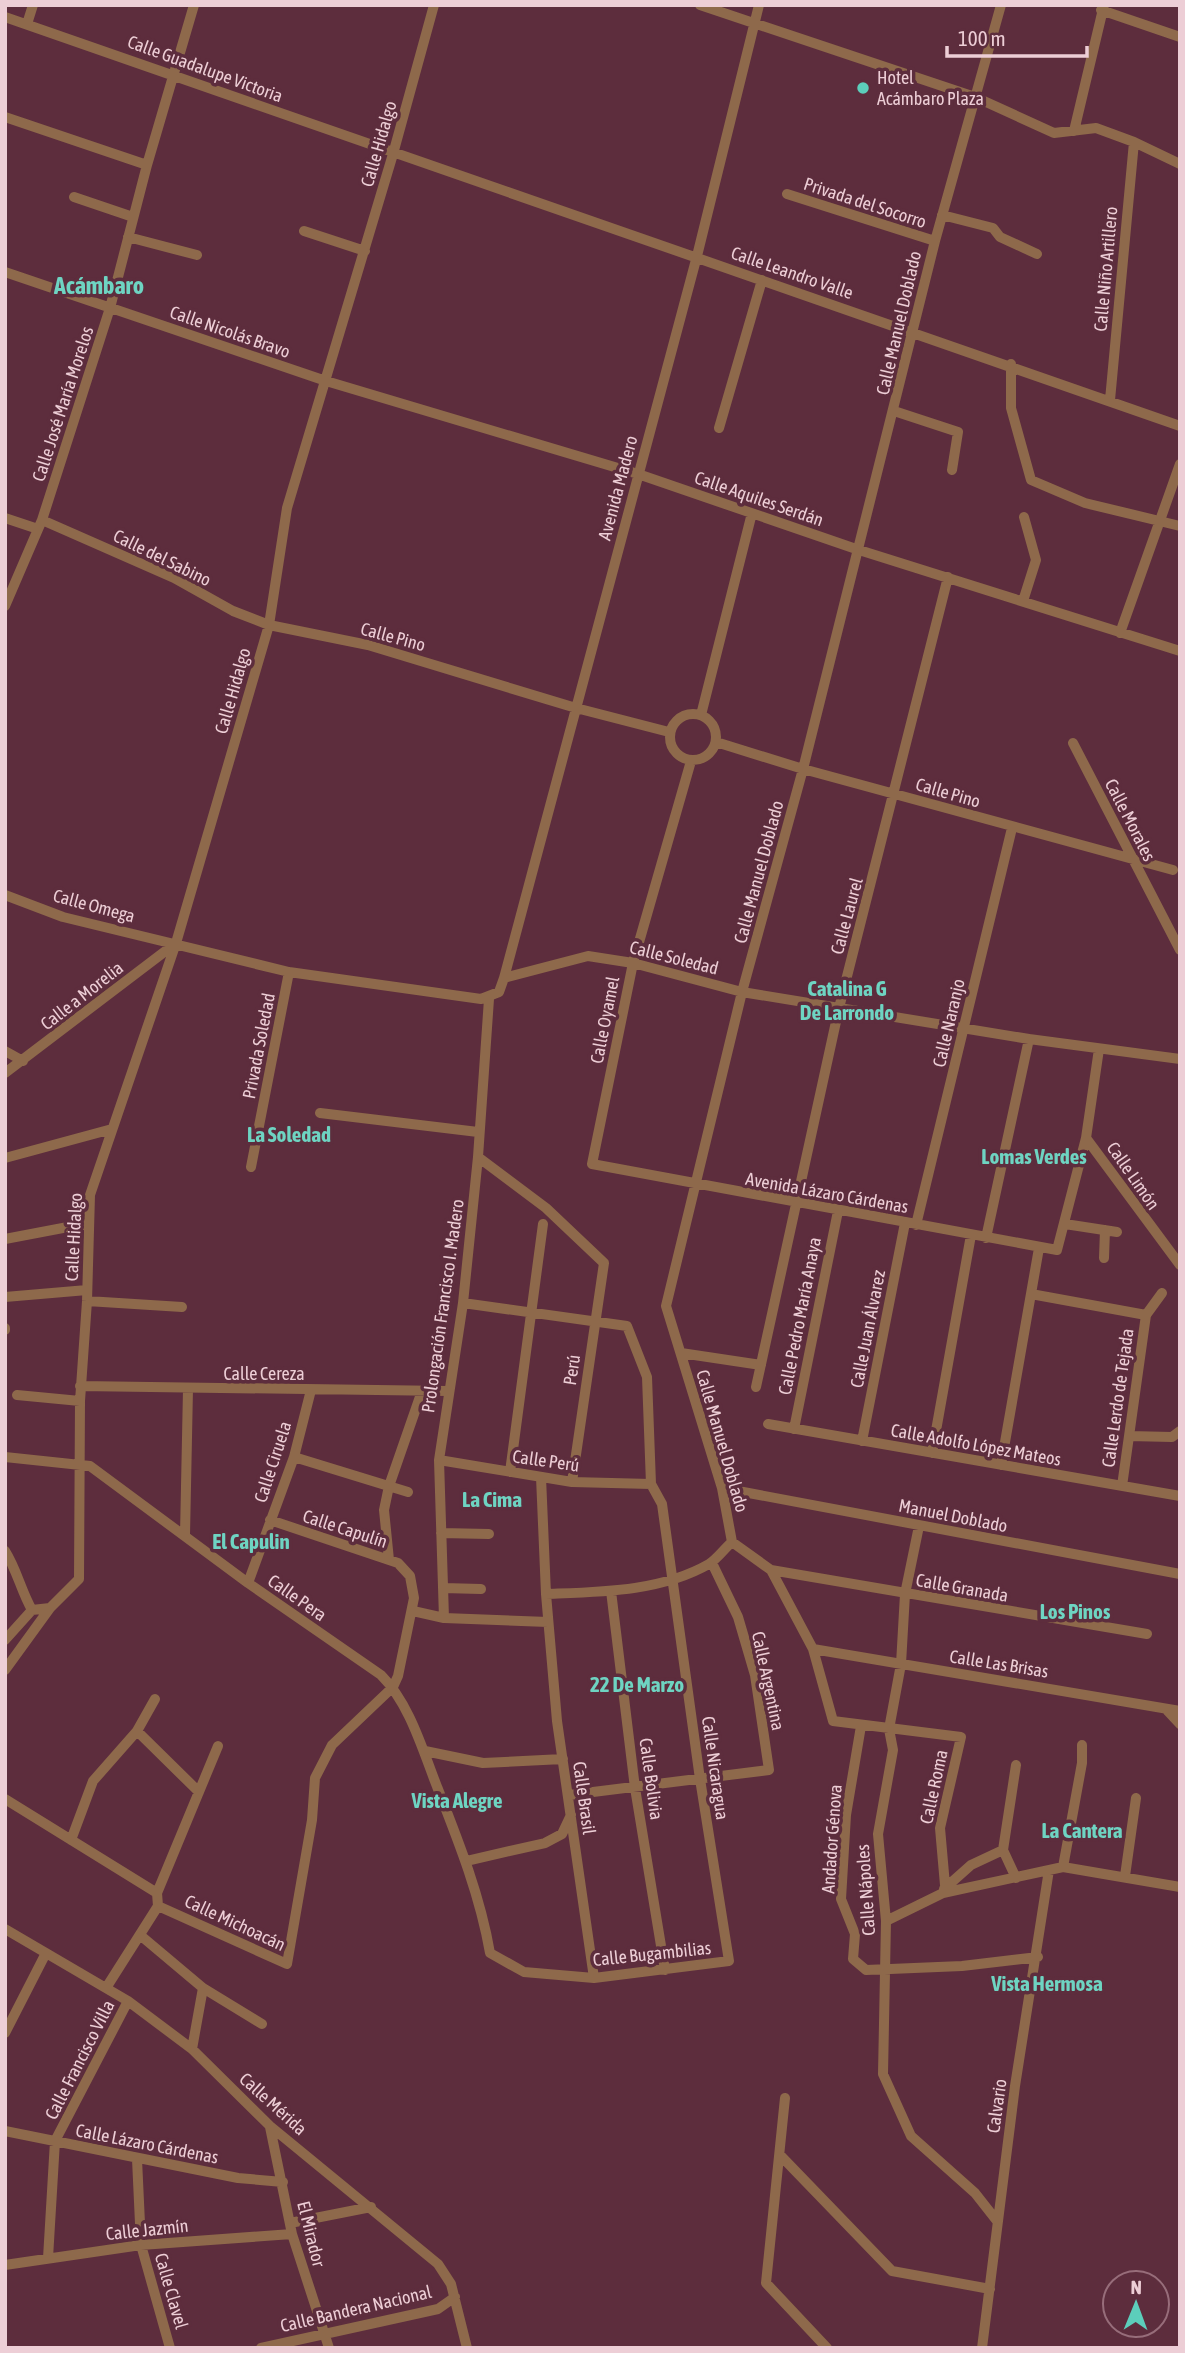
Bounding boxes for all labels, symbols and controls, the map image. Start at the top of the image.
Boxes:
scale bar [947,14,1087,58]
text: 100 m [958,26,1006,50]
street label: Calle Guadalupe Victoria [125,31,286,106]
place label: Hotel Acámbaro Plaza [877,67,984,109]
marker: Hotel Acámbaro Plaza [855,80,871,96]
street label: Calle Hidalgo [356,99,401,189]
street label: Privada del Socorro [801,173,929,232]
street label: Calle Niño Artillero [1090,206,1121,332]
street label: Calle Leandro Valle [728,242,856,303]
street label: Calle Manuel Doblado [872,249,925,397]
district label: Acámbaro [53,272,144,299]
street label: Calle Nicolás Bravo [167,301,293,362]
street label: Calle José María Morelos [28,324,98,484]
street label: Avenida Madero [593,433,642,542]
street label: Calle Aquiles Serdán [692,467,826,530]
street label: Calle del Sabino [110,525,215,590]
street label: Calle Pino [358,618,428,655]
street label: Calle Hidalgo [210,646,255,736]
street label: Calle Pino [913,773,983,812]
street label: Calle Morales [1101,775,1160,864]
street label: Calle Manuel Doblado [729,798,788,946]
street label: Calle Laurel [826,875,867,957]
street label: Calle Omega [51,885,137,927]
street label: Calle Soledad [628,936,721,979]
street label: Calle a Morelia [36,957,127,1034]
street label: Calle Oyamel [586,974,623,1065]
district label: Catalina G De Larrondo [800,976,894,1024]
street label: Calle Naranjo [928,977,969,1069]
street label: Privada Soledad [238,991,279,1101]
district label: La Soledad [247,1122,331,1146]
street label: Calle Limón [1103,1138,1164,1214]
district label: Lomas Verdes [981,1144,1087,1168]
street label: Avenida Lázaro Cárdenas [744,1168,910,1217]
street label: Calle Hidalgo [61,1192,86,1282]
street label: Prolongación Francisco I. Madero [417,1198,468,1414]
street label: Calle Pedro María Anaya [774,1235,825,1397]
street label: Calle Juan Álvarez [846,1268,889,1390]
street label: Calle Lerdo de Tejada [1097,1327,1138,1469]
street label: Perú [559,1353,584,1387]
street label: Calle Cereza [223,1363,305,1384]
street label: Calle Manuel Doblado [692,1367,753,1514]
street label: Calle Ciruela [250,1419,295,1505]
street label: Calle Adolfo López Mateos [889,1419,1063,1470]
street label: Calle Perú [511,1445,581,1476]
district label: La Cima [462,1487,522,1511]
street label: Manuel Doblado [897,1495,1009,1536]
street label: Calle Capulín [300,1505,390,1552]
district label: El Capulin [212,1529,290,1553]
street label: Calle Granada [914,1569,1010,1606]
street label: Calle Pera [264,1570,331,1625]
district label: Los Pinos [1040,1599,1111,1623]
street label: Calle Argentina [748,1629,789,1732]
street label: Calle Las Brisas [948,1645,1050,1682]
district label: 22 De Marzo [590,1672,684,1696]
street label: Calle Nicaragua [698,1715,733,1821]
street label: Calle Bolivia [635,1737,668,1821]
street label: Calle Roma [915,1748,952,1826]
street label: Calle Brasil [569,1760,600,1836]
street label: Andador Génova [817,1784,846,1894]
district label: Vista Alegre [410,1788,503,1812]
district label: La Cantera [1041,1818,1123,1842]
street label: Calle Nápoles [852,1844,879,1936]
street label: Calle Michoacán [182,1890,289,1955]
street label: Calle Bugambilias [592,1937,712,1970]
district label: Vista Hermosa [990,1971,1103,1995]
street label: Calle Francisco Villa [40,1997,119,2123]
street label: Calle Mérida [235,2068,311,2139]
street label: Calvario [982,2077,1011,2134]
street label: Calle Lázaro Cárdenas [74,2119,220,2168]
street label: El Mirador [293,2199,330,2269]
street label: Calle Jazmín [105,2215,189,2244]
street label: Calle Clavel [151,2251,192,2331]
north arrow [1101,2269,1171,2339]
text: N [1130,2276,1142,2298]
street label: Calle Bandera Nacional [278,2281,434,2336]

